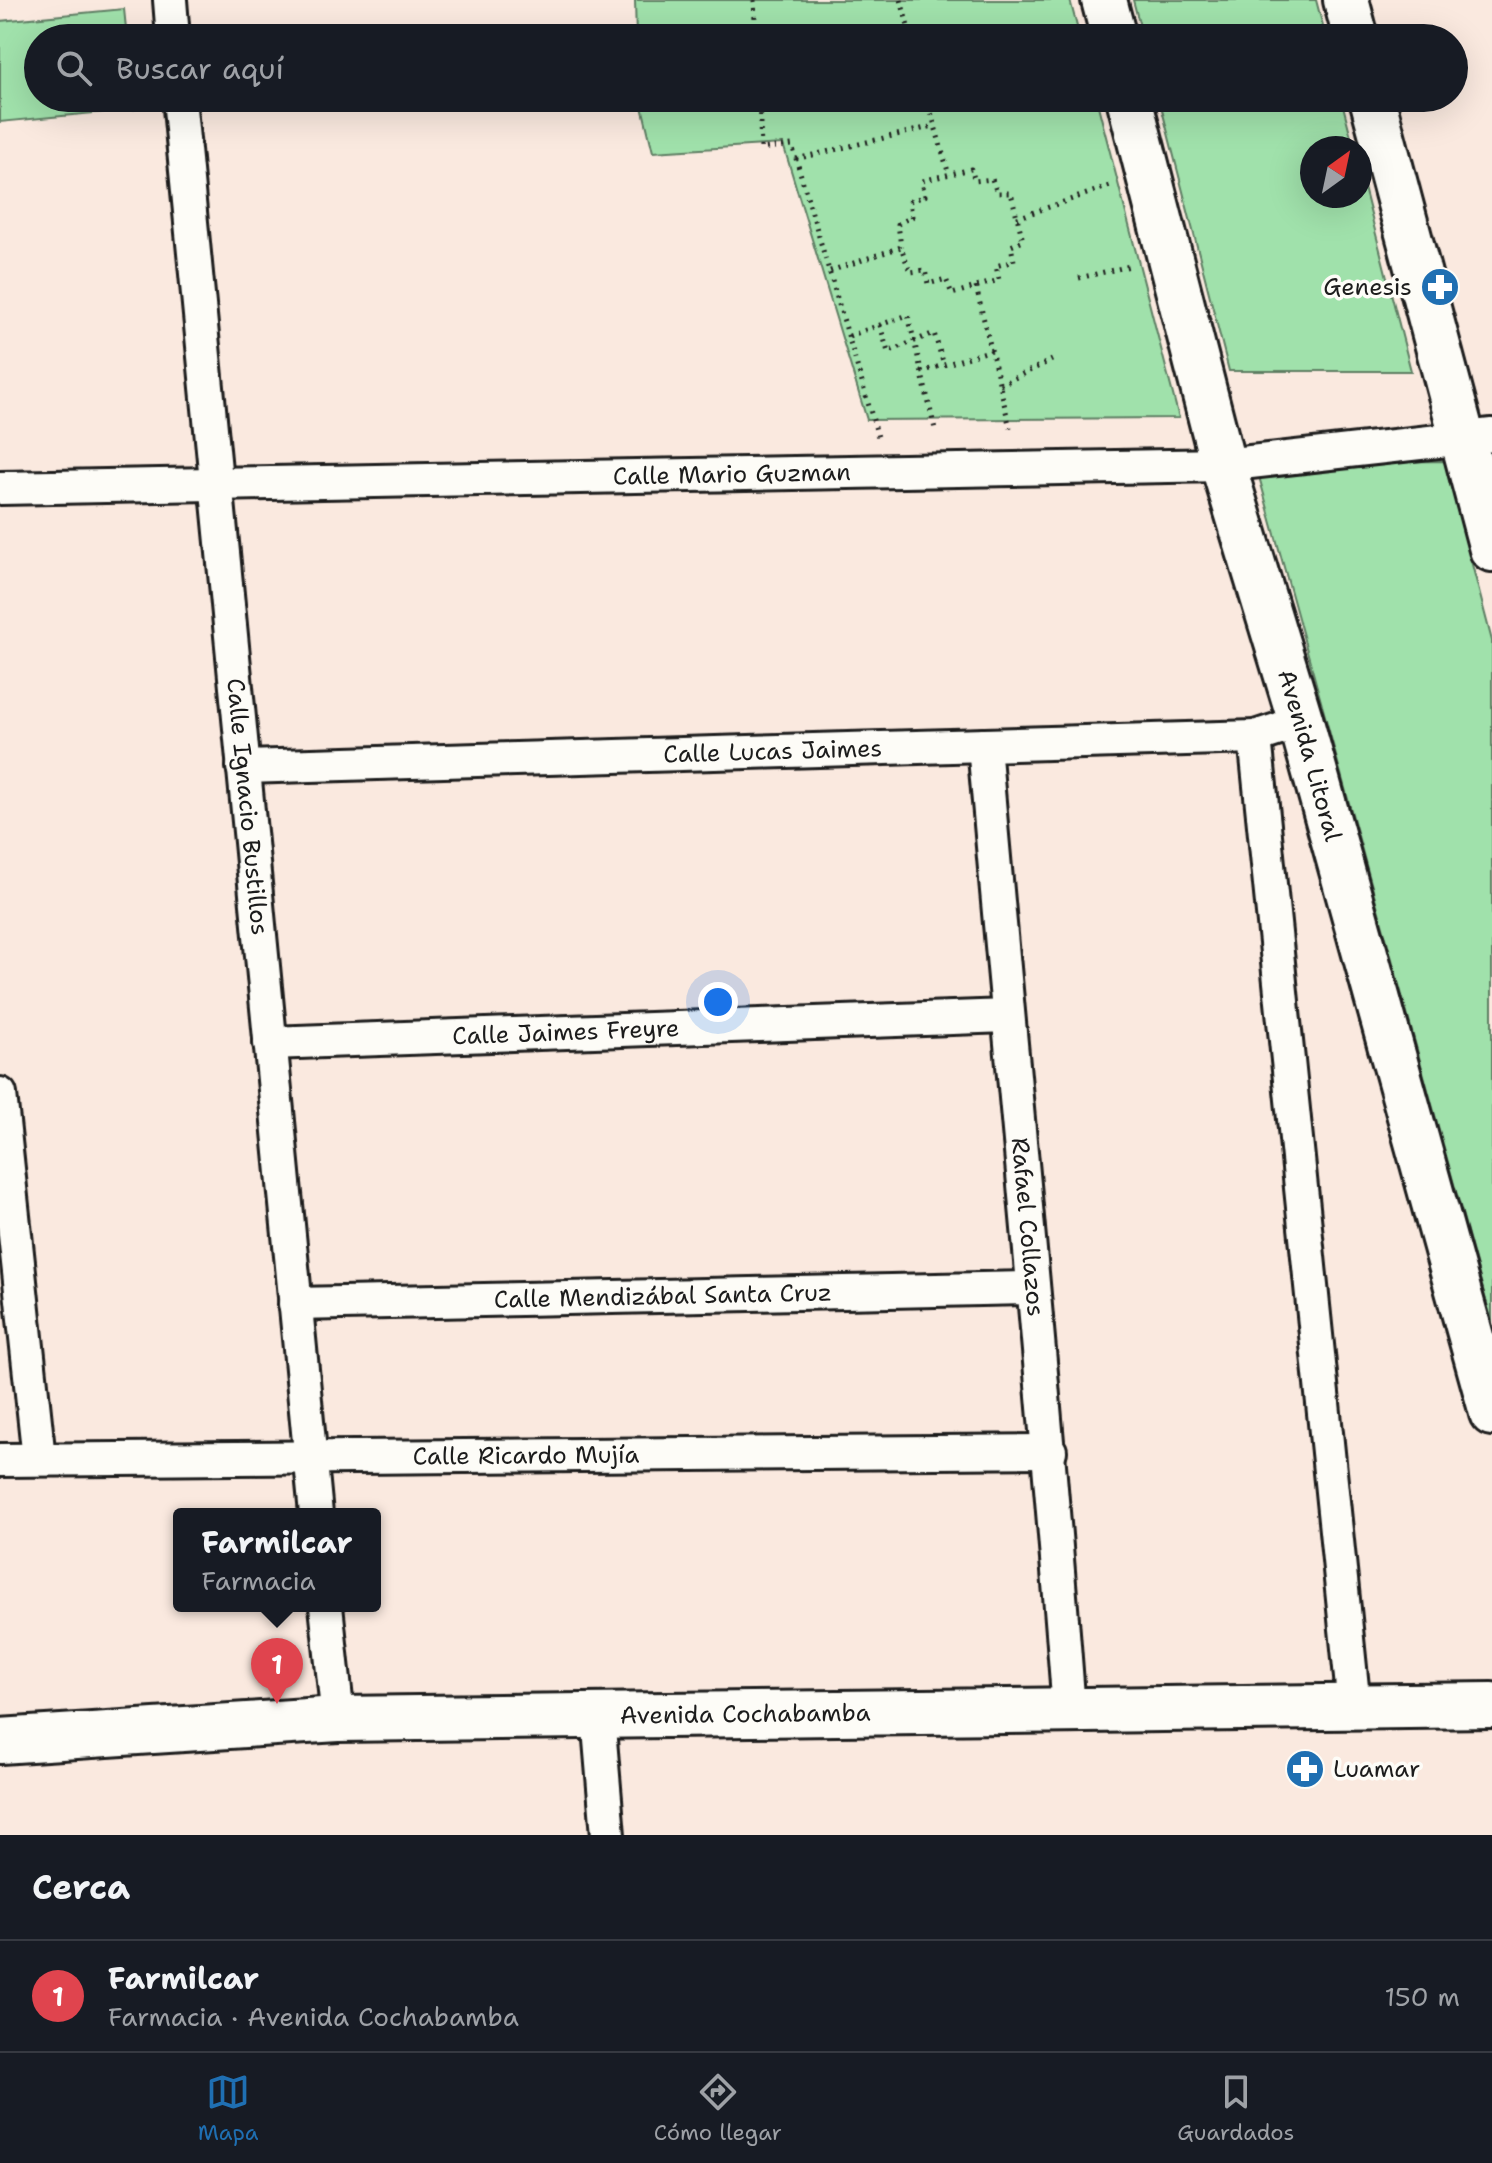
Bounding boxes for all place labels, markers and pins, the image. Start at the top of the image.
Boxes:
pharmacy icon: Genesis [1419,266,1461,308]
place label: Genesis [1323,271,1412,303]
pin: 1 [251,1638,303,1704]
pharmacy icon: Luamar [1284,1748,1326,1790]
place label: Luamar [1333,1753,1420,1785]

